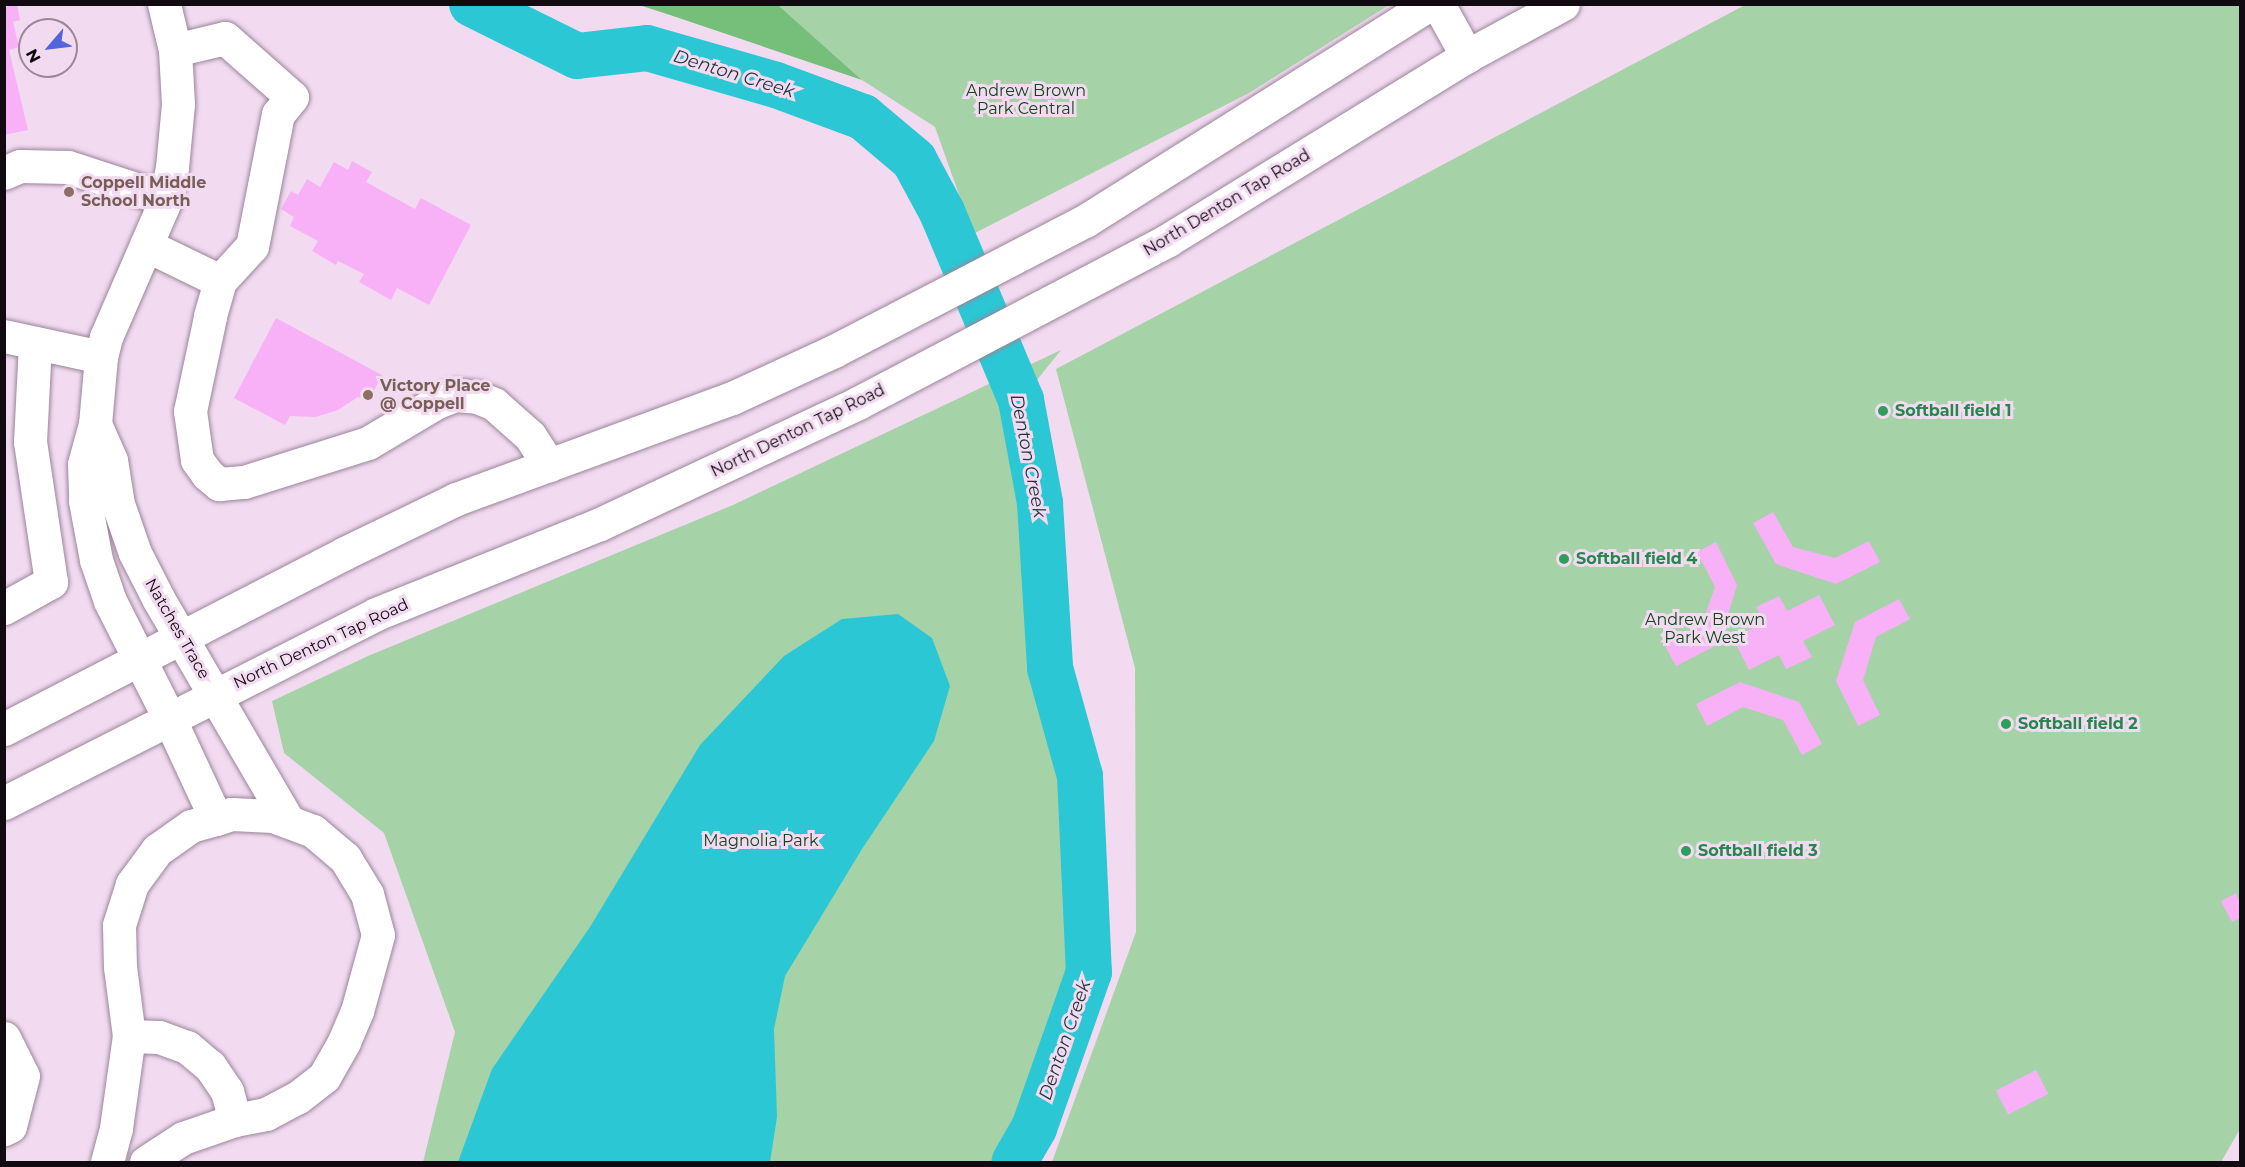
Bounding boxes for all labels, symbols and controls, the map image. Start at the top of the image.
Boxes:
north arrow [18,18,78,78]
water label: Denton Creek [671,45,797,103]
text: N [22,46,45,66]
park label: Andrew Brown Park Central [966,81,1086,119]
street label: North Denton Tap Road [1140,146,1314,260]
place label: Coppell Middle School North [81,173,206,211]
marker: Coppell Middle School North [62,185,76,199]
place label: Victory Place @ Coppell [380,376,490,414]
street label: North Denton Tap Road [708,380,888,482]
marker: Victory Place @ Coppell [361,388,375,402]
water label: Denton Creek [1005,392,1051,520]
place label: Softball field 1 [1895,401,2012,421]
marker: Softball field 1 [1876,404,1890,418]
place label: Softball field 4 [1576,549,1697,569]
marker: Softball field 4 [1557,552,1571,566]
street label: Natches Trace [141,575,213,683]
street label: North Denton Tap Road [230,595,412,693]
park label: Andrew Brown Park West [1645,610,1765,648]
place label: Softball field 2 [2018,714,2138,734]
marker: Softball field 2 [1999,717,2013,731]
park label: Magnolia Park [703,831,819,851]
place label: Softball field 3 [1698,841,1818,861]
marker: Softball field 3 [1679,844,1693,858]
water label: Denton Creek [1034,977,1096,1103]

